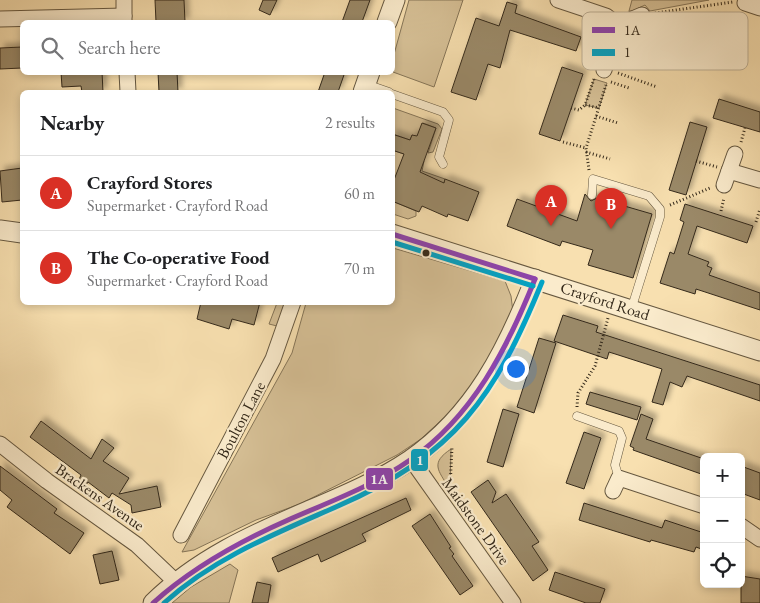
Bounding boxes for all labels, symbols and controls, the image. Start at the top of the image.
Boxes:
legend [582,12,748,70]
search box [20,20,395,75]
text: 1A [624,21,641,39]
icon: search [38,34,66,62]
text: Search here [78,35,160,60]
text: 1 [624,43,631,61]
text: Nearby [40,109,104,136]
text: 2 results [325,112,375,133]
text: Crayford Stores [87,170,212,195]
text: A [50,183,62,204]
text: 60 m [344,183,375,204]
pin: A [535,185,567,226]
pin: B [595,188,627,229]
text: Supermarket · Crayford Road [87,195,268,216]
text: The Co-operative Food [87,245,270,270]
unlabelled marker [421,248,431,258]
text: B [51,258,61,279]
text: 70 m [344,258,375,279]
text: Supermarket · Crayford Road [87,270,268,291]
street label: Crayford Road [558,277,653,326]
your location [503,356,529,382]
street label: Boulton Lane [212,378,270,462]
line badge: 1 [410,448,429,472]
text: 1 [416,451,424,469]
map controls [700,453,745,588]
button: + [700,453,745,498]
street label: Brackens Avenue [51,459,149,535]
line badge: 1A [365,467,394,491]
text: 1A [370,470,389,488]
street label: Maidstone Drive [437,473,515,569]
button: − [700,498,745,543]
button: locate [700,543,745,588]

